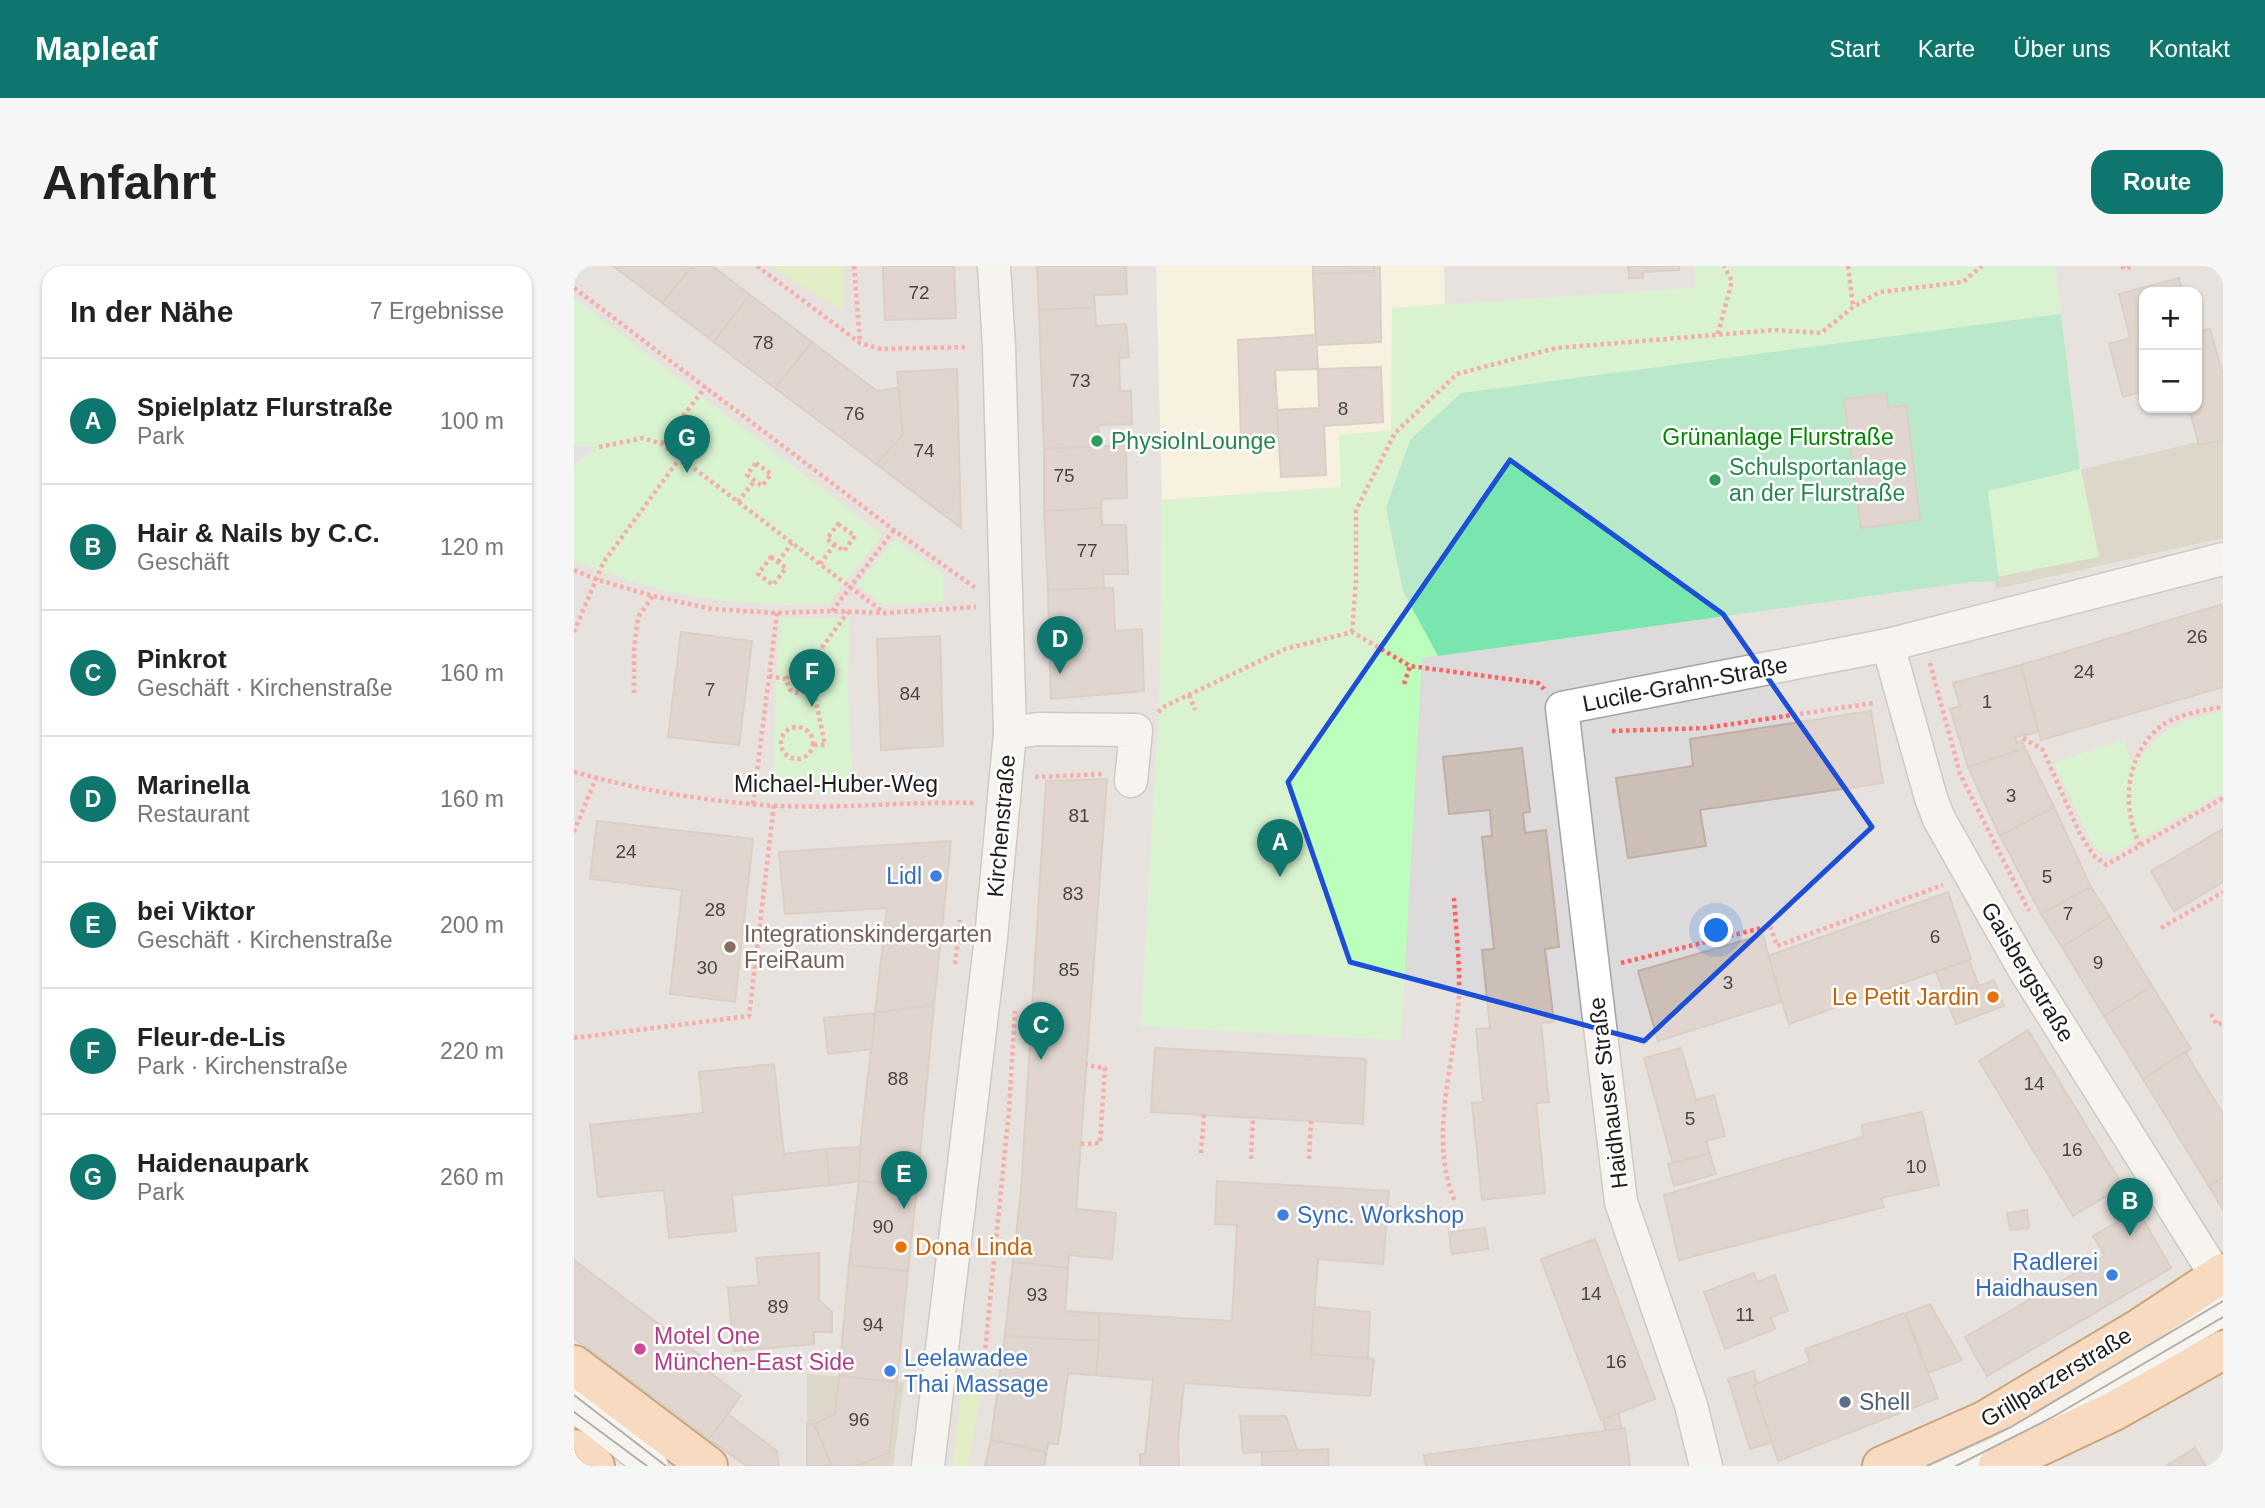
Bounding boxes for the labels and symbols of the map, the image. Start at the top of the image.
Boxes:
house number: 72 [908,282,930,303]
house number: 78 [752,332,774,353]
house number: 73 [1069,370,1091,391]
house number: 8 [1338,398,1348,419]
house number: 76 [843,403,865,424]
pin: G [664,415,710,473]
park label: Grünanlage Flurstraße [1662,424,1894,450]
place label: PhysioInLounge [1111,428,1276,454]
marker: PhysioInLounge [1089,433,1105,449]
house number: 74 [913,440,935,461]
place label: Schulsportanlage an der Flurstraße [1729,454,1907,506]
house number: 75 [1053,465,1075,486]
marker: Schulsportanlage an der Flurstraße [1707,472,1723,488]
house number: 77 [1076,540,1098,561]
pin: D [1037,616,1083,674]
house number: 26 [2186,626,2208,647]
pin: F [789,649,835,707]
street label: Lucile-Grahn-Straße [1580,651,1790,717]
house number: 24 [2073,661,2095,682]
house number: 7 [705,679,715,700]
house number: 84 [899,683,921,704]
house number: 1 [1982,691,1992,712]
street label: Kirchenstraße [982,754,1020,898]
street label: Michael-Huber-Weg [734,771,938,797]
house number: 3 [2006,785,2016,806]
house number: 81 [1068,805,1090,826]
pin: A [1257,819,1303,877]
house number: 24 [615,841,637,862]
place label: Lidl [886,863,922,889]
house number: 5 [2042,866,2052,887]
marker: Lidl [928,868,944,884]
house number: 83 [1062,883,1084,904]
street label: Gaisbergstraße [1976,897,2080,1047]
house number: 28 [704,899,726,920]
house number: 7 [2063,903,2073,924]
your location [1699,913,1733,947]
place label: Integrationskindergarten FreiRaum [744,921,992,973]
house number: 6 [1930,926,1940,947]
marker: Integrationskindergarten FreiRaum [722,939,738,955]
house number: 9 [2093,952,2103,973]
house number: 30 [696,957,718,978]
house number: 85 [1058,959,1080,980]
house number: 3 [1723,972,1733,993]
place label: Le Petit Jardin [1832,984,1979,1010]
marker: Le Petit Jardin [1985,989,2001,1005]
street label: Haidhauser Straße [1583,996,1633,1190]
pin: C [1018,1002,1064,1060]
house number: 88 [887,1068,909,1089]
house number: 14 [2023,1073,2045,1094]
house number: 5 [1685,1108,1695,1129]
house number: 16 [2061,1139,2083,1160]
pin: E [881,1151,927,1209]
house number: 10 [1905,1156,1927,1177]
pin: B [2107,1178,2153,1236]
place label: Sync. Workshop [1297,1202,1464,1228]
marker: Sync. Workshop [1275,1207,1291,1223]
house number: 90 [872,1216,894,1237]
place label: Dona Linda [915,1234,1033,1260]
marker: Dona Linda [893,1239,909,1255]
place label: Radlerei Haidhausen [1975,1249,2098,1301]
marker: Radlerei Haidhausen [2104,1267,2120,1283]
house number: 14 [1580,1283,1602,1304]
house number: 93 [1026,1284,1048,1305]
house number: 89 [767,1296,789,1317]
house number: 11 [1735,1304,1755,1325]
house number: 94 [862,1314,884,1335]
street label: Grillparzerstraße [1976,1322,2136,1432]
place label: Motel One München-East Side [654,1323,855,1375]
marker: Motel One München-East Side [632,1341,648,1357]
place label: Leelawadee Thai Massage [904,1345,1048,1397]
house number: 16 [1605,1351,1627,1372]
marker: Leelawadee Thai Massage [882,1363,898,1379]
place label: Shell [1859,1389,1910,1415]
marker: Shell [1837,1394,1853,1410]
house number: 96 [848,1409,870,1430]

